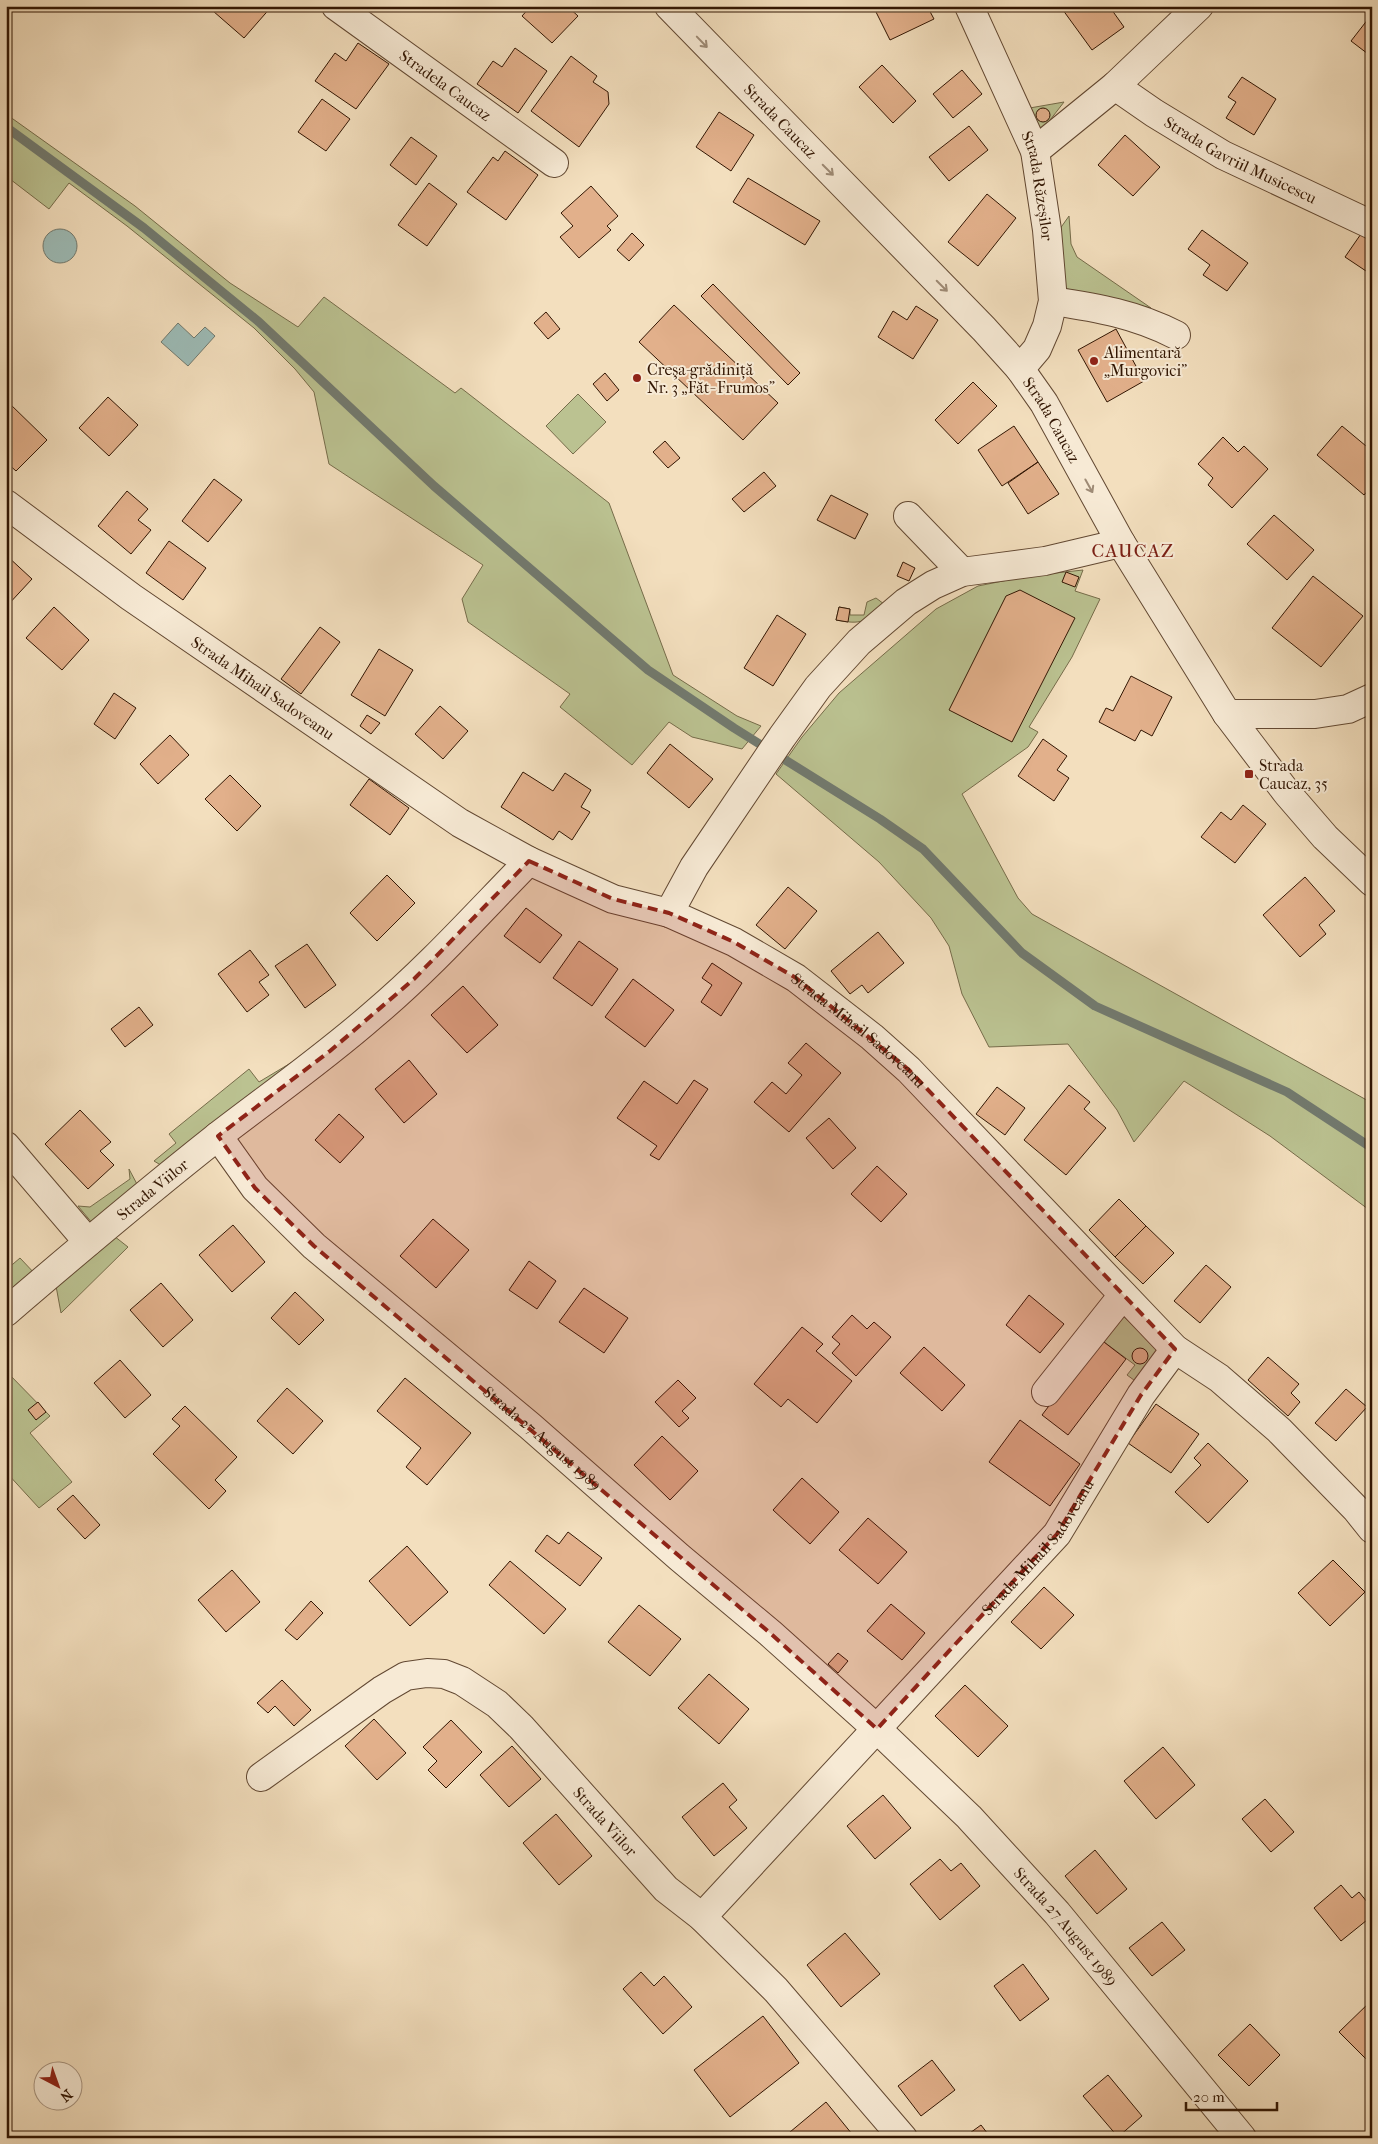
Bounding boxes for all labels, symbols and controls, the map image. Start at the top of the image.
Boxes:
one-way arrow [696,35,708,48]
street label: Stradela Caucaz [396,46,495,125]
street label: Strada Caucaz [740,80,821,162]
street label: Strada Gavriil Musicescu [1161,113,1320,208]
street label: Strada Răzeșilor [1017,128,1057,242]
one-way arrow [822,164,834,176]
one-way arrow [936,280,948,292]
place label: Alimentară „Murgovici” [1103,343,1187,380]
marker: Alimentară „Murgovici” [1088,355,1100,367]
place label: Creşa-grădiniţă Nr. 3 „Făt- Frumos” [647,360,775,397]
marker: Creşa-grădiniţă Nr. 3 „Făt- Frumos” [631,372,643,384]
street label: Strada Caucaz [1019,373,1084,466]
one-way arrow [1085,478,1094,493]
district label: CAUCAZ [1091,540,1175,562]
street label: Strada Mihail Sadoveanu [188,632,338,744]
place label: Strada Caucaz, 35 [1259,756,1328,793]
marker: Strada Caucaz, 35 [1243,768,1255,780]
street label: Strada Mihail Sadoveanu [787,969,930,1092]
street label: Strada Viilor [113,1155,192,1224]
street label: Strada 27 August 1989 [479,1382,605,1494]
street label: Strada Mihail Sadoveanu [978,1476,1098,1619]
street label: Strada Viilor [569,1783,641,1860]
street label: Strada 27 August 1989 [1010,1863,1122,1990]
north arrow [32,2062,82,2112]
scale bar [1186,2079,1277,2111]
text: N [56,2086,76,2106]
text: 20 m [1193,2088,1225,2106]

